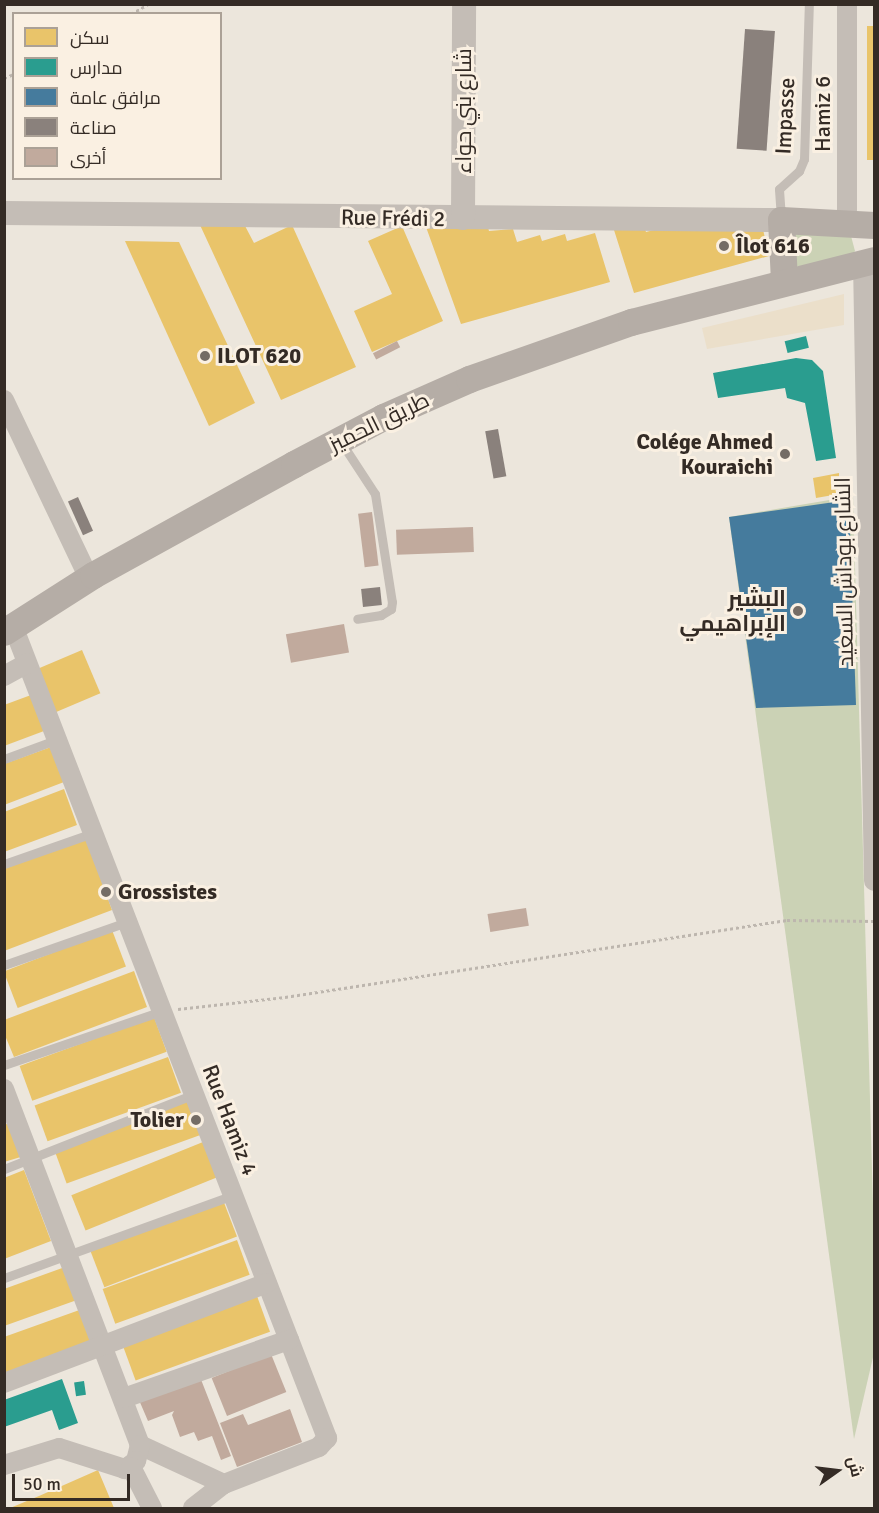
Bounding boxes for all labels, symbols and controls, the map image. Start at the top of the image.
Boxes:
legend [12,12,222,180]
text: سكن [70,27,109,49]
street label: شارع بني حواء [451,48,477,174]
text: مدارس [70,57,123,79]
street label: Hamiz 6 [810,76,836,152]
street label: Impasse [770,77,800,155]
text: مرافق عامة [70,87,161,109]
text: صناعة [70,117,116,139]
text: أخرى [70,147,106,169]
street label: Rue Frédi 2 [341,204,445,232]
place label: Îlot 616 [736,233,810,259]
marker: Îlot 616 [717,239,731,253]
place label: ILOT 620 [217,343,301,369]
marker: ILOT 620 [198,349,212,363]
street label: طريق الحميز [325,386,433,458]
place label: Colége Ahmed Kouraichi [637,428,773,480]
marker: Colége Ahmed Kouraichi [778,447,792,461]
street label: الشارع بوداش السعيد [829,477,859,667]
place label: البشير الإبراهيمي [679,585,786,636]
marker: البشير الإبراهيمي [791,604,805,618]
place label: Grossistes [118,879,217,905]
marker: Grossistes [99,885,113,899]
street label: Rue Hamiz 4 [197,1061,263,1179]
place label: Tolier [130,1107,184,1133]
marker: Tolier [189,1113,203,1127]
north arrow [807,1441,867,1501]
text: ش [842,1454,867,1479]
scale bar [15,1462,134,1500]
text: 50 m [23,1473,61,1495]

